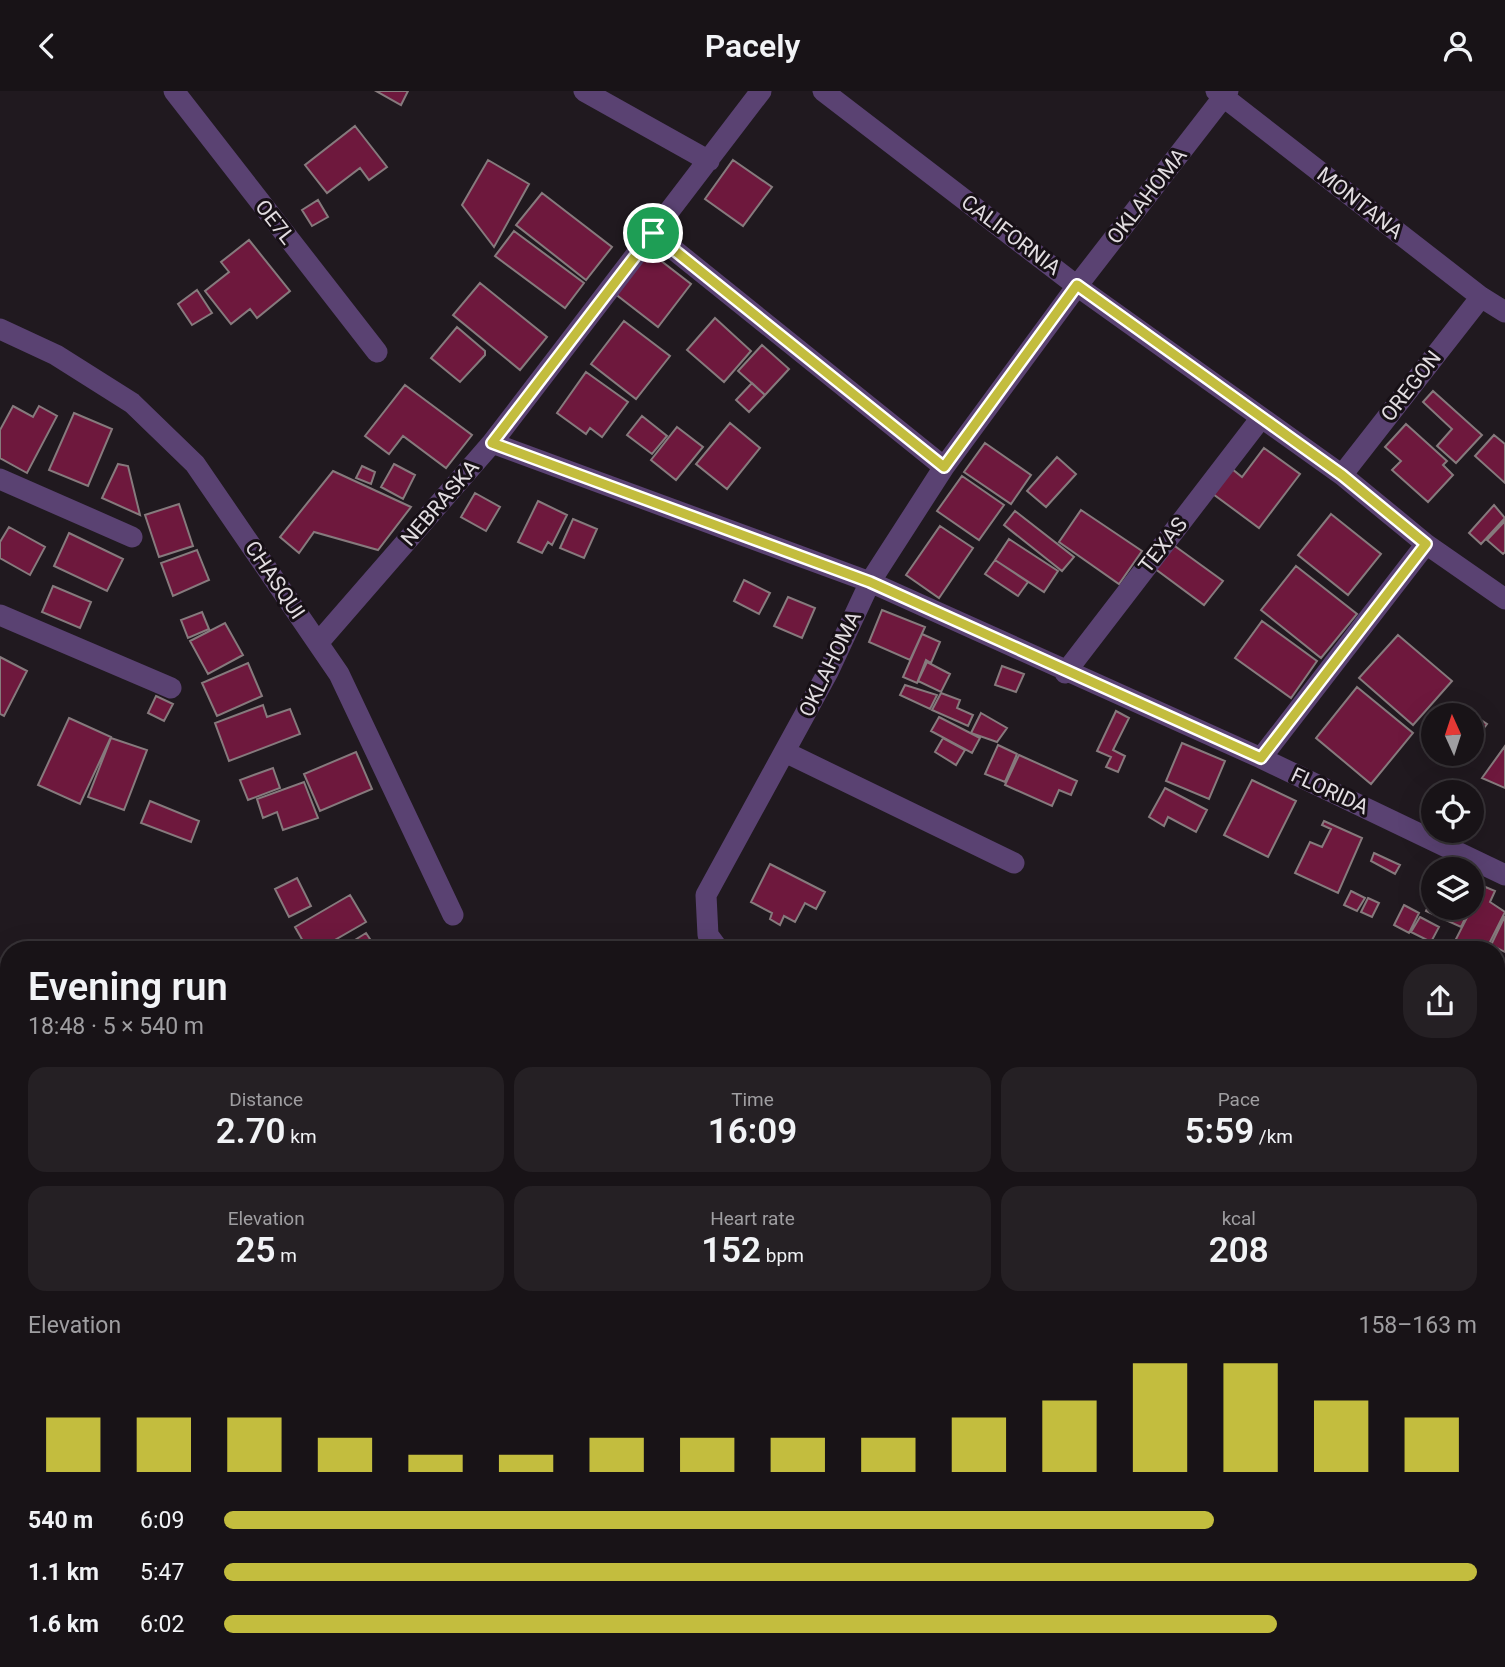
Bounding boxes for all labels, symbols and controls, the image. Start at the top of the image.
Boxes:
icon: back [28,27,66,65]
text: Pacely [705,27,800,65]
icon: person [1439,27,1477,65]
street label: OKLAHOMA [1102,143,1192,248]
street label: MONTANA [1313,162,1408,244]
street label: CALIFORNIA [957,190,1066,280]
street label: OE7L [250,195,300,249]
pin [623,203,683,263]
icon: arrive [634,214,672,252]
street label: OREGON [1376,346,1446,426]
street label: NEBRASKA [396,455,484,551]
street label: TEXAS [1134,512,1192,578]
street label: CHASQUI [240,536,310,624]
street label: OKLAHOMA [794,607,866,721]
north arrow [1421,703,1484,767]
map controls [1421,703,1484,920]
street label: FLORIDA [1287,763,1373,819]
button: locate [1421,780,1484,843]
button: layers [1421,857,1484,920]
button: share [1403,964,1477,1038]
text: Evening run [28,965,228,1009]
text: 18:48 · 5 × 540 m [28,1013,204,1040]
text: Distance [229,1088,303,1111]
text: Time [731,1088,774,1111]
text: Pace [1218,1088,1260,1111]
text: 2.70 [216,1111,286,1152]
text: 16:09 [708,1111,797,1152]
text: 5:59 [1185,1111,1254,1152]
text: km [286,1125,317,1148]
text: /km [1254,1125,1293,1148]
text: Elevation [228,1207,305,1230]
text: Heart rate [710,1207,795,1230]
text: kcal [1222,1207,1256,1230]
text: 25 [235,1230,275,1271]
text: 152 [701,1230,761,1271]
text: 208 [1209,1230,1269,1271]
text: m [275,1244,297,1267]
text: bpm [761,1244,804,1267]
text: Elevation [28,1312,121,1339]
text: 158–163 m [1358,1312,1477,1339]
text: 540 m [28,1507,93,1534]
text: 6:09 [140,1507,184,1534]
text: 1.1 km [28,1559,99,1586]
text: 5:47 [140,1559,184,1586]
text: 1.6 km [28,1611,99,1638]
text: 6:02 [140,1611,184,1638]

